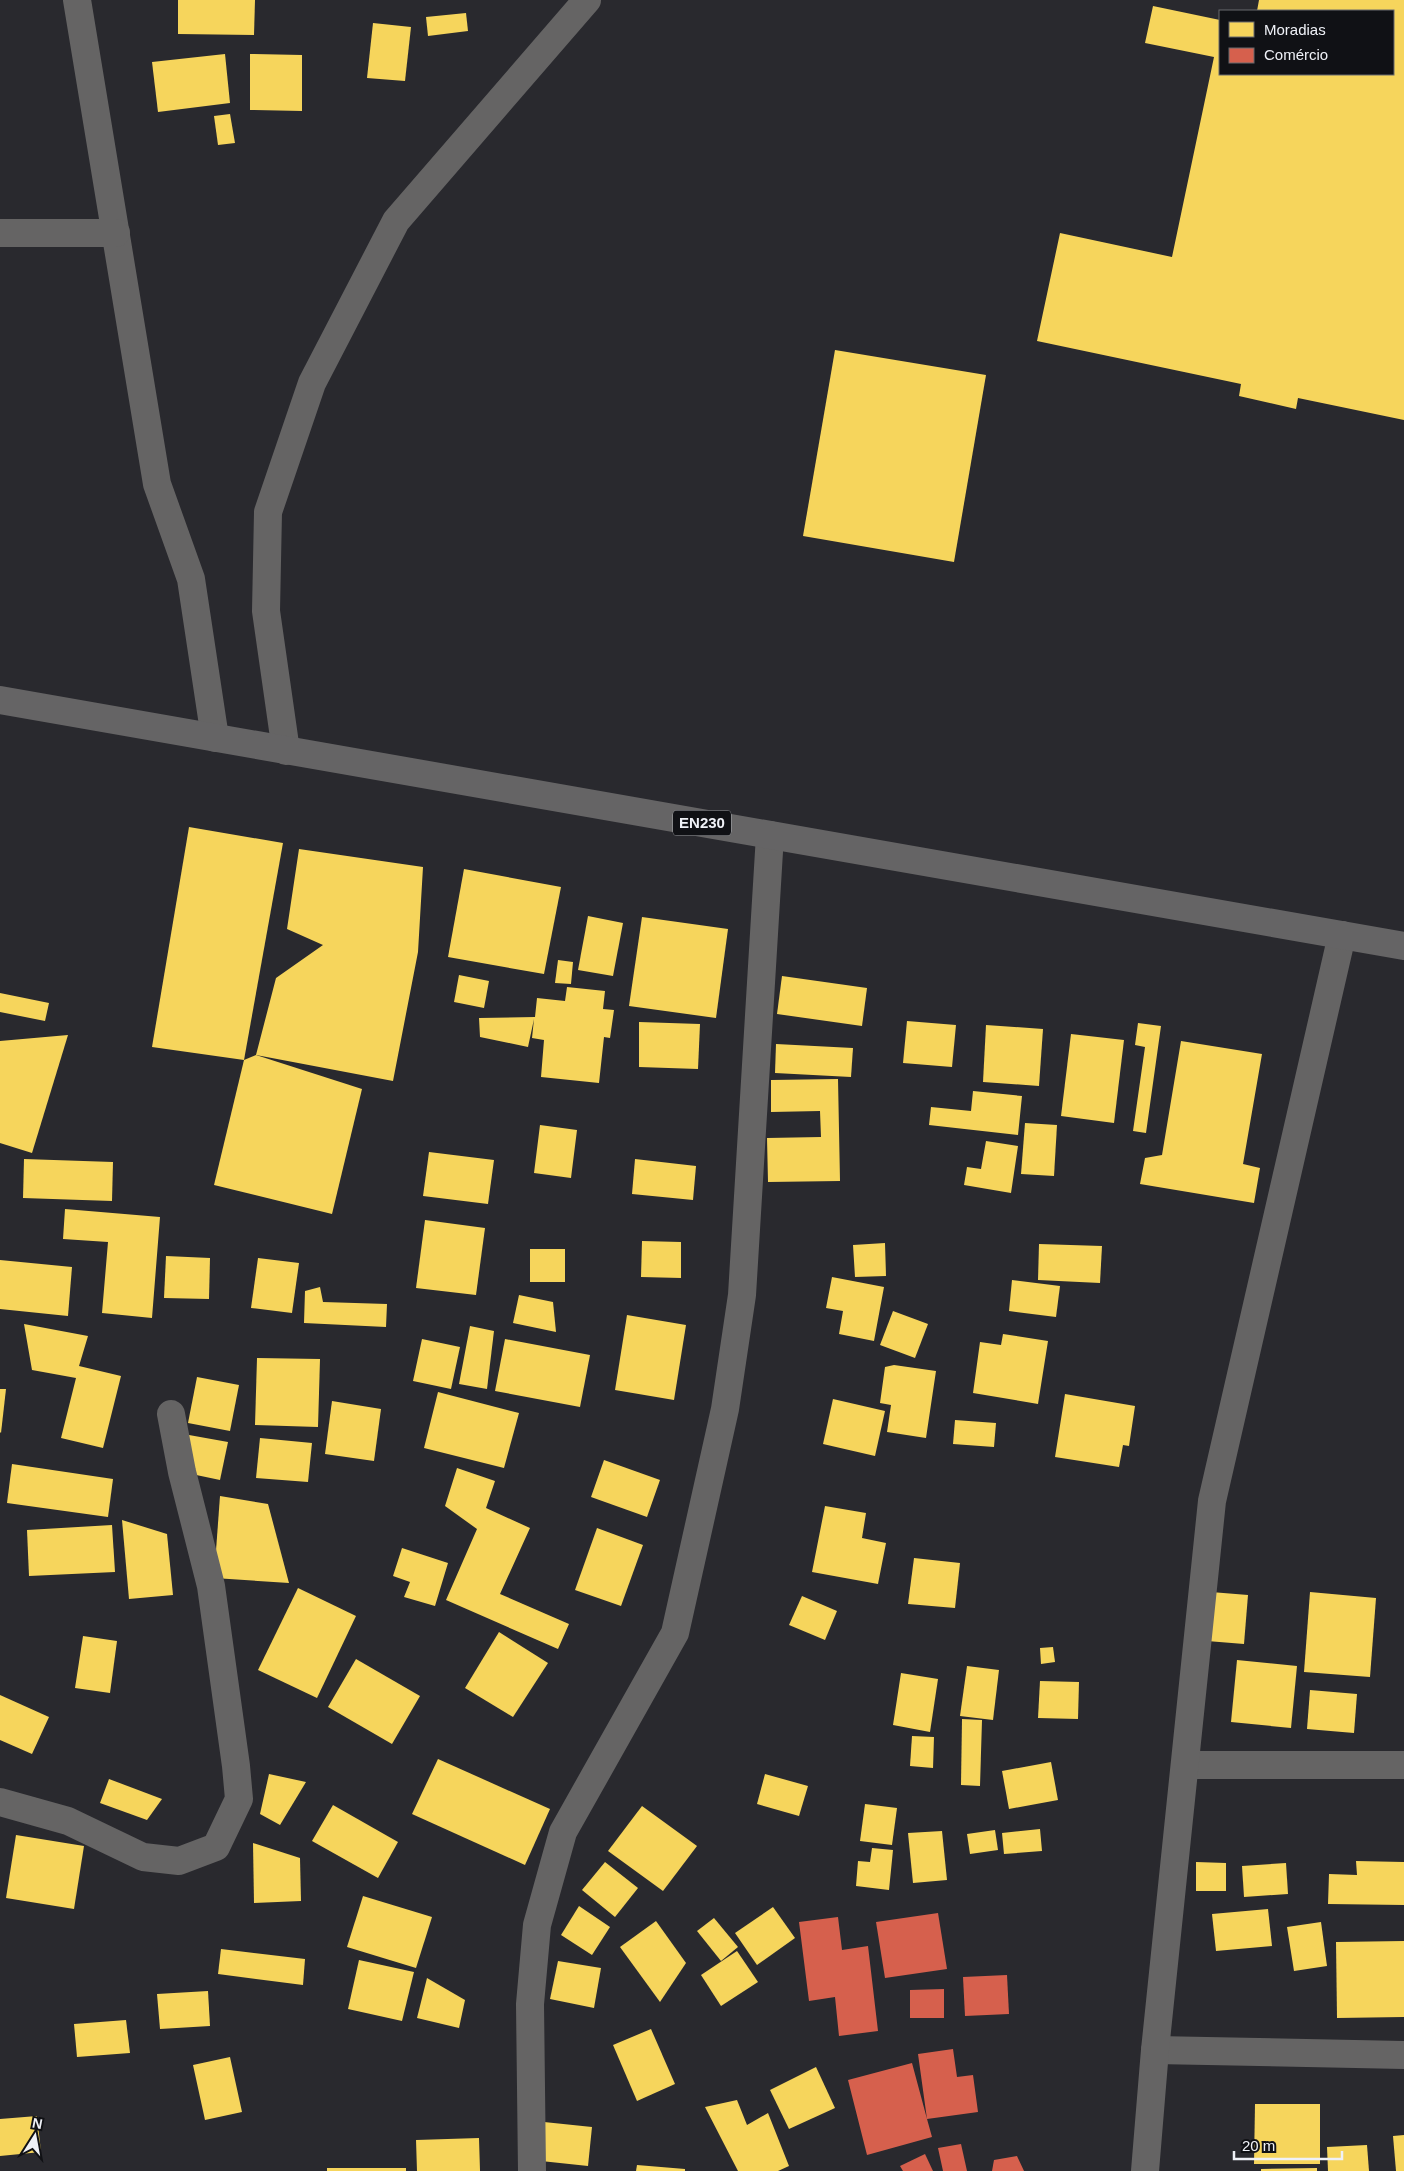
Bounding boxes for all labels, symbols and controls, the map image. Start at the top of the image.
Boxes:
legend [1219,10,1394,75]
text: Moradias [1264,21,1326,38]
text: Comércio [1264,46,1328,63]
road number: EN230 [673,810,731,836]
north arrow [10,2111,60,2161]
text: N [31,2114,44,2132]
scale bar [1234,2128,1342,2160]
text: 20 m [1242,2137,1275,2154]

